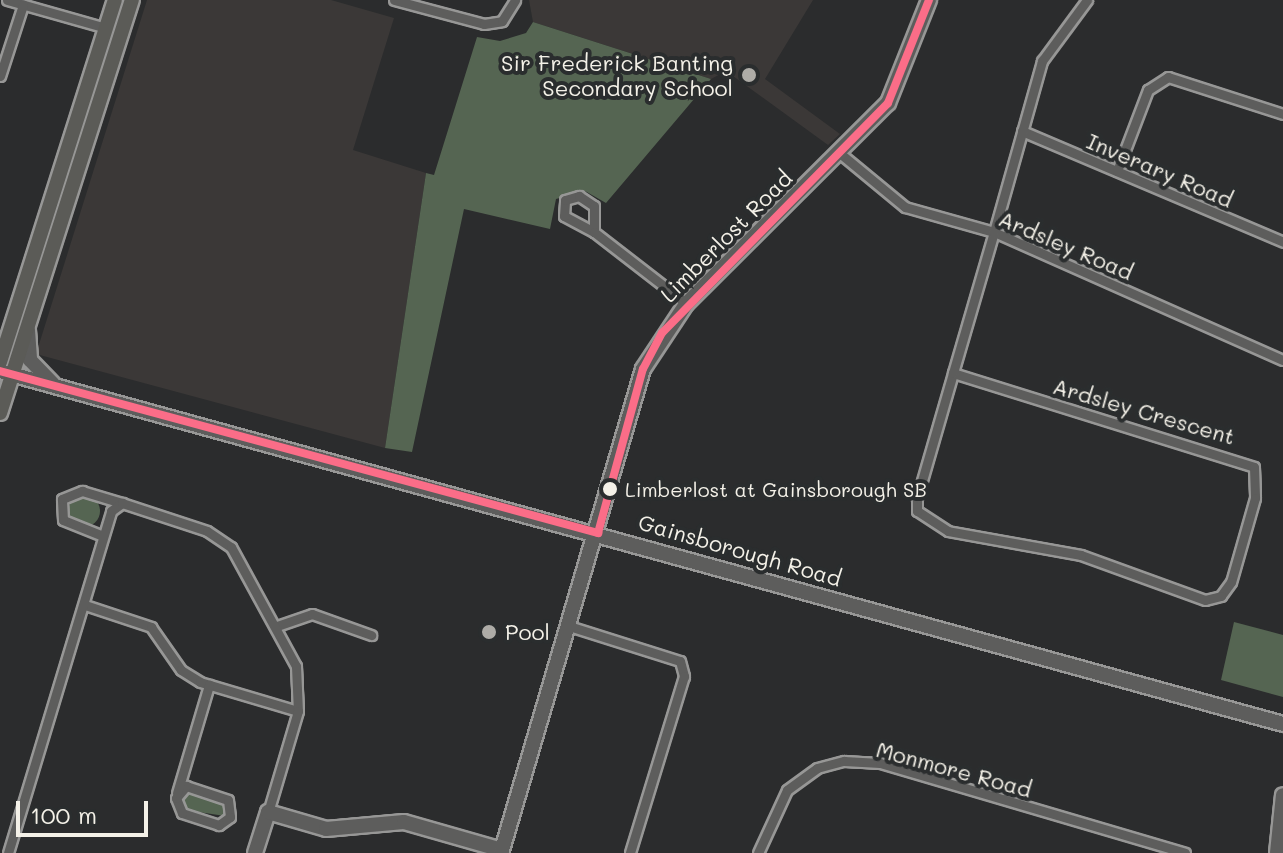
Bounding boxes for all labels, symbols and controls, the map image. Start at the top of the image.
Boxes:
place label: Sir Frederick Banting Secondary School [501,49,733,100]
marker: Sir Frederick Banting Secondary School [740,66,758,84]
street label: Inverary Road [1083,127,1237,213]
street label: Limberlost Road [655,165,797,307]
street label: Ardsley Road [995,205,1137,285]
street label: Ardsley Crescent [1050,372,1238,450]
place label: Limberlost at Gainsborough SB [625,477,927,501]
marker: Limberlost at Gainsborough SB [602,481,618,497]
street label: Gainsborough Road [636,508,844,592]
place label: Pool [505,619,550,645]
marker: Pool [480,623,498,641]
street label: Monmore Road [873,736,1035,802]
scale bar [20,785,152,835]
text: 100 m [30,799,97,830]

